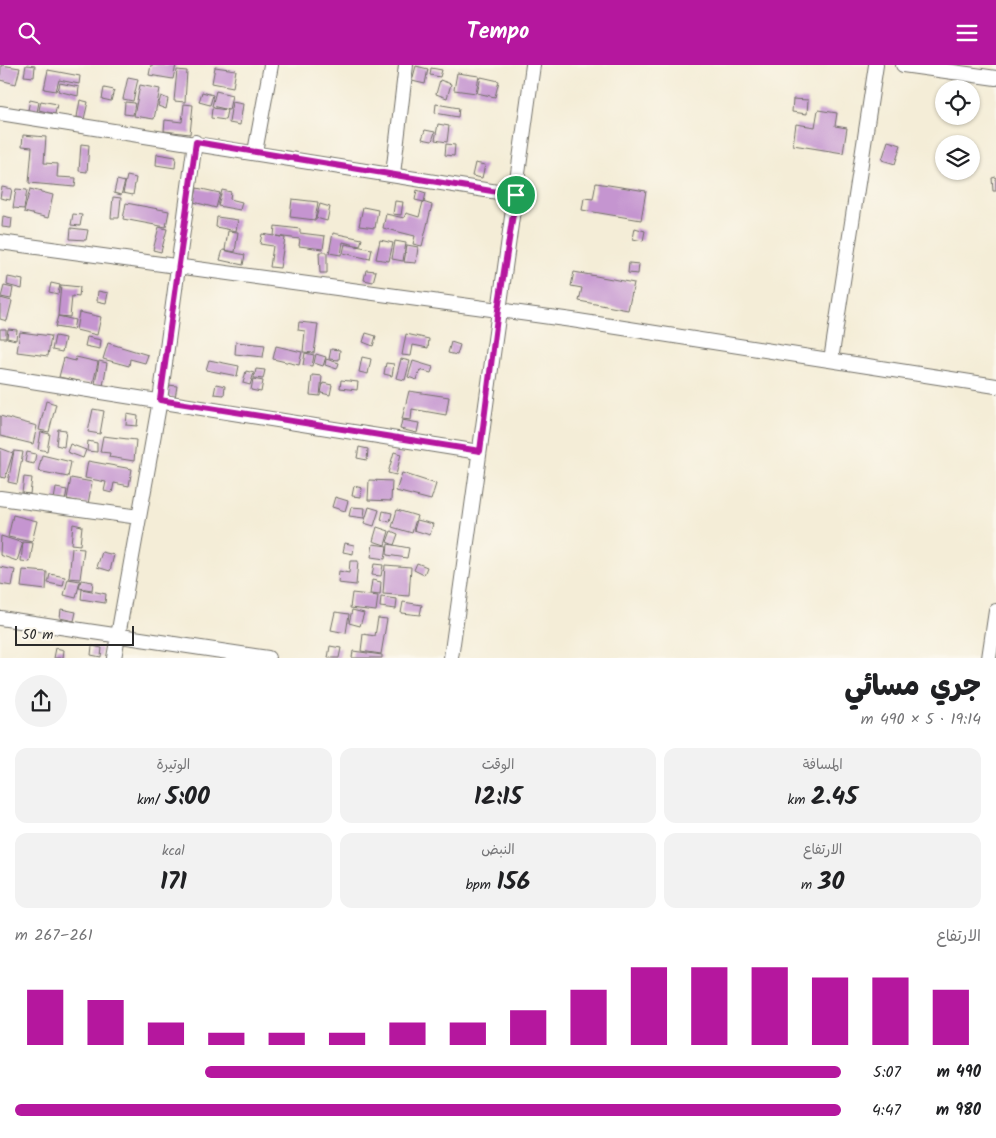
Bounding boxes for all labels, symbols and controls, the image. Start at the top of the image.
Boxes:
text: Tempo [467,15,529,50]
icon: search [15,19,43,47]
icon: menu [953,19,981,47]
map controls [935,80,980,180]
button: locate [935,80,980,125]
button: layers [935,135,980,180]
pin [495,174,537,216]
icon: arrive [502,181,530,209]
scale bar [15,623,134,646]
text: 50 m [22,624,53,646]
text: جري مسائي [845,665,981,710]
button: share [15,675,67,727]
text: 19:14 · 5 × 490 m [861,707,981,732]
text: الوتيرة [156,754,190,776]
text: الوقت [482,754,514,776]
text: المسافة [803,754,843,776]
text: 5:00 [165,777,210,817]
text: 12:15 [474,777,522,817]
text: 2.45 [811,777,858,817]
text: /km [137,789,165,811]
text: km [788,789,811,811]
text: النبض [481,839,515,861]
text: الارتفاع [803,839,842,861]
text: kcal [162,840,185,862]
text: 171 [160,862,187,902]
text: 156 [497,862,530,902]
text: 30 [818,862,844,902]
text: bpm [466,874,497,896]
text: m [801,874,818,896]
text: 261–267 m [15,923,93,948]
text: الارتفاع [936,924,981,949]
text: 5:07 [873,1060,901,1085]
text: 490 m [937,1060,981,1085]
text: 4:47 [872,1098,901,1123]
text: 980 m [936,1098,981,1123]

